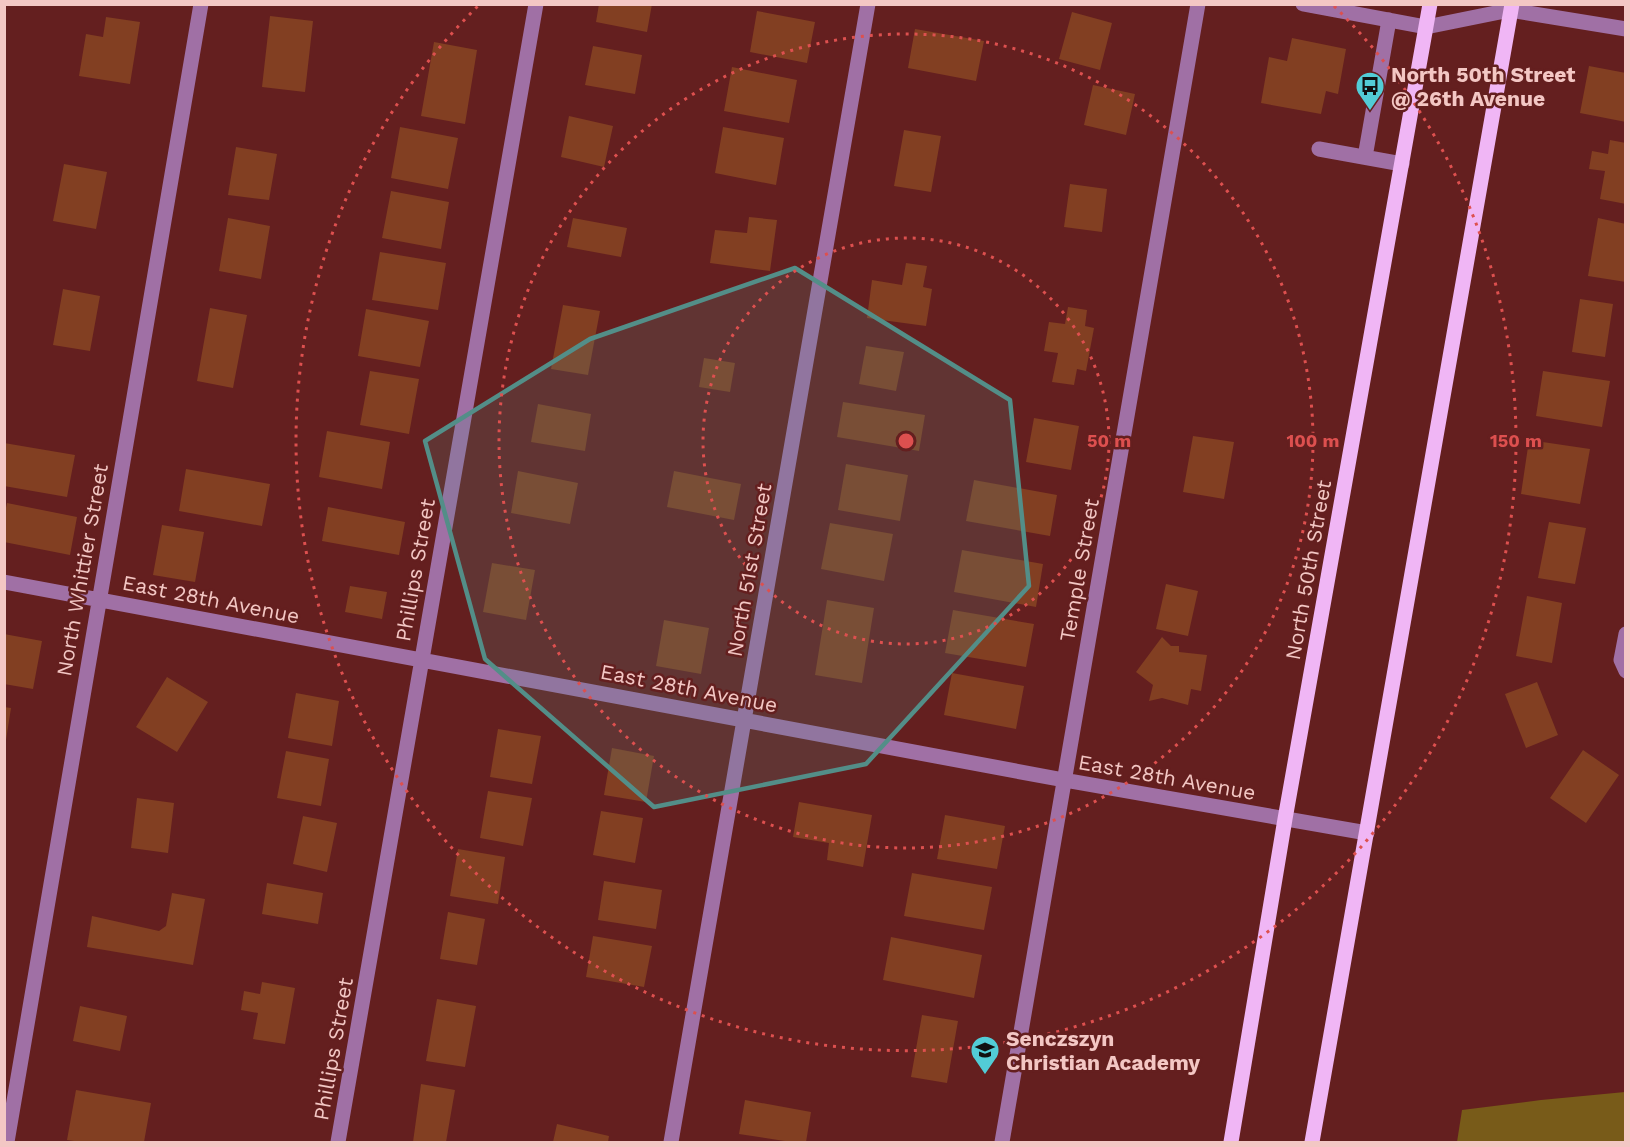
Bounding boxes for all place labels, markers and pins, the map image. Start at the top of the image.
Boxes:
place label: North 50th Street @ 26th Avenue [1391,62,1576,111]
bus stop icon: North 50th Street @ 26th Avenue [1354,70,1386,112]
centre of rings [896,431,916,451]
place label: Senczszyn Christian Academy [1006,1026,1200,1075]
school or university icon: Senczszyn Christian Academy [969,1034,1001,1076]

